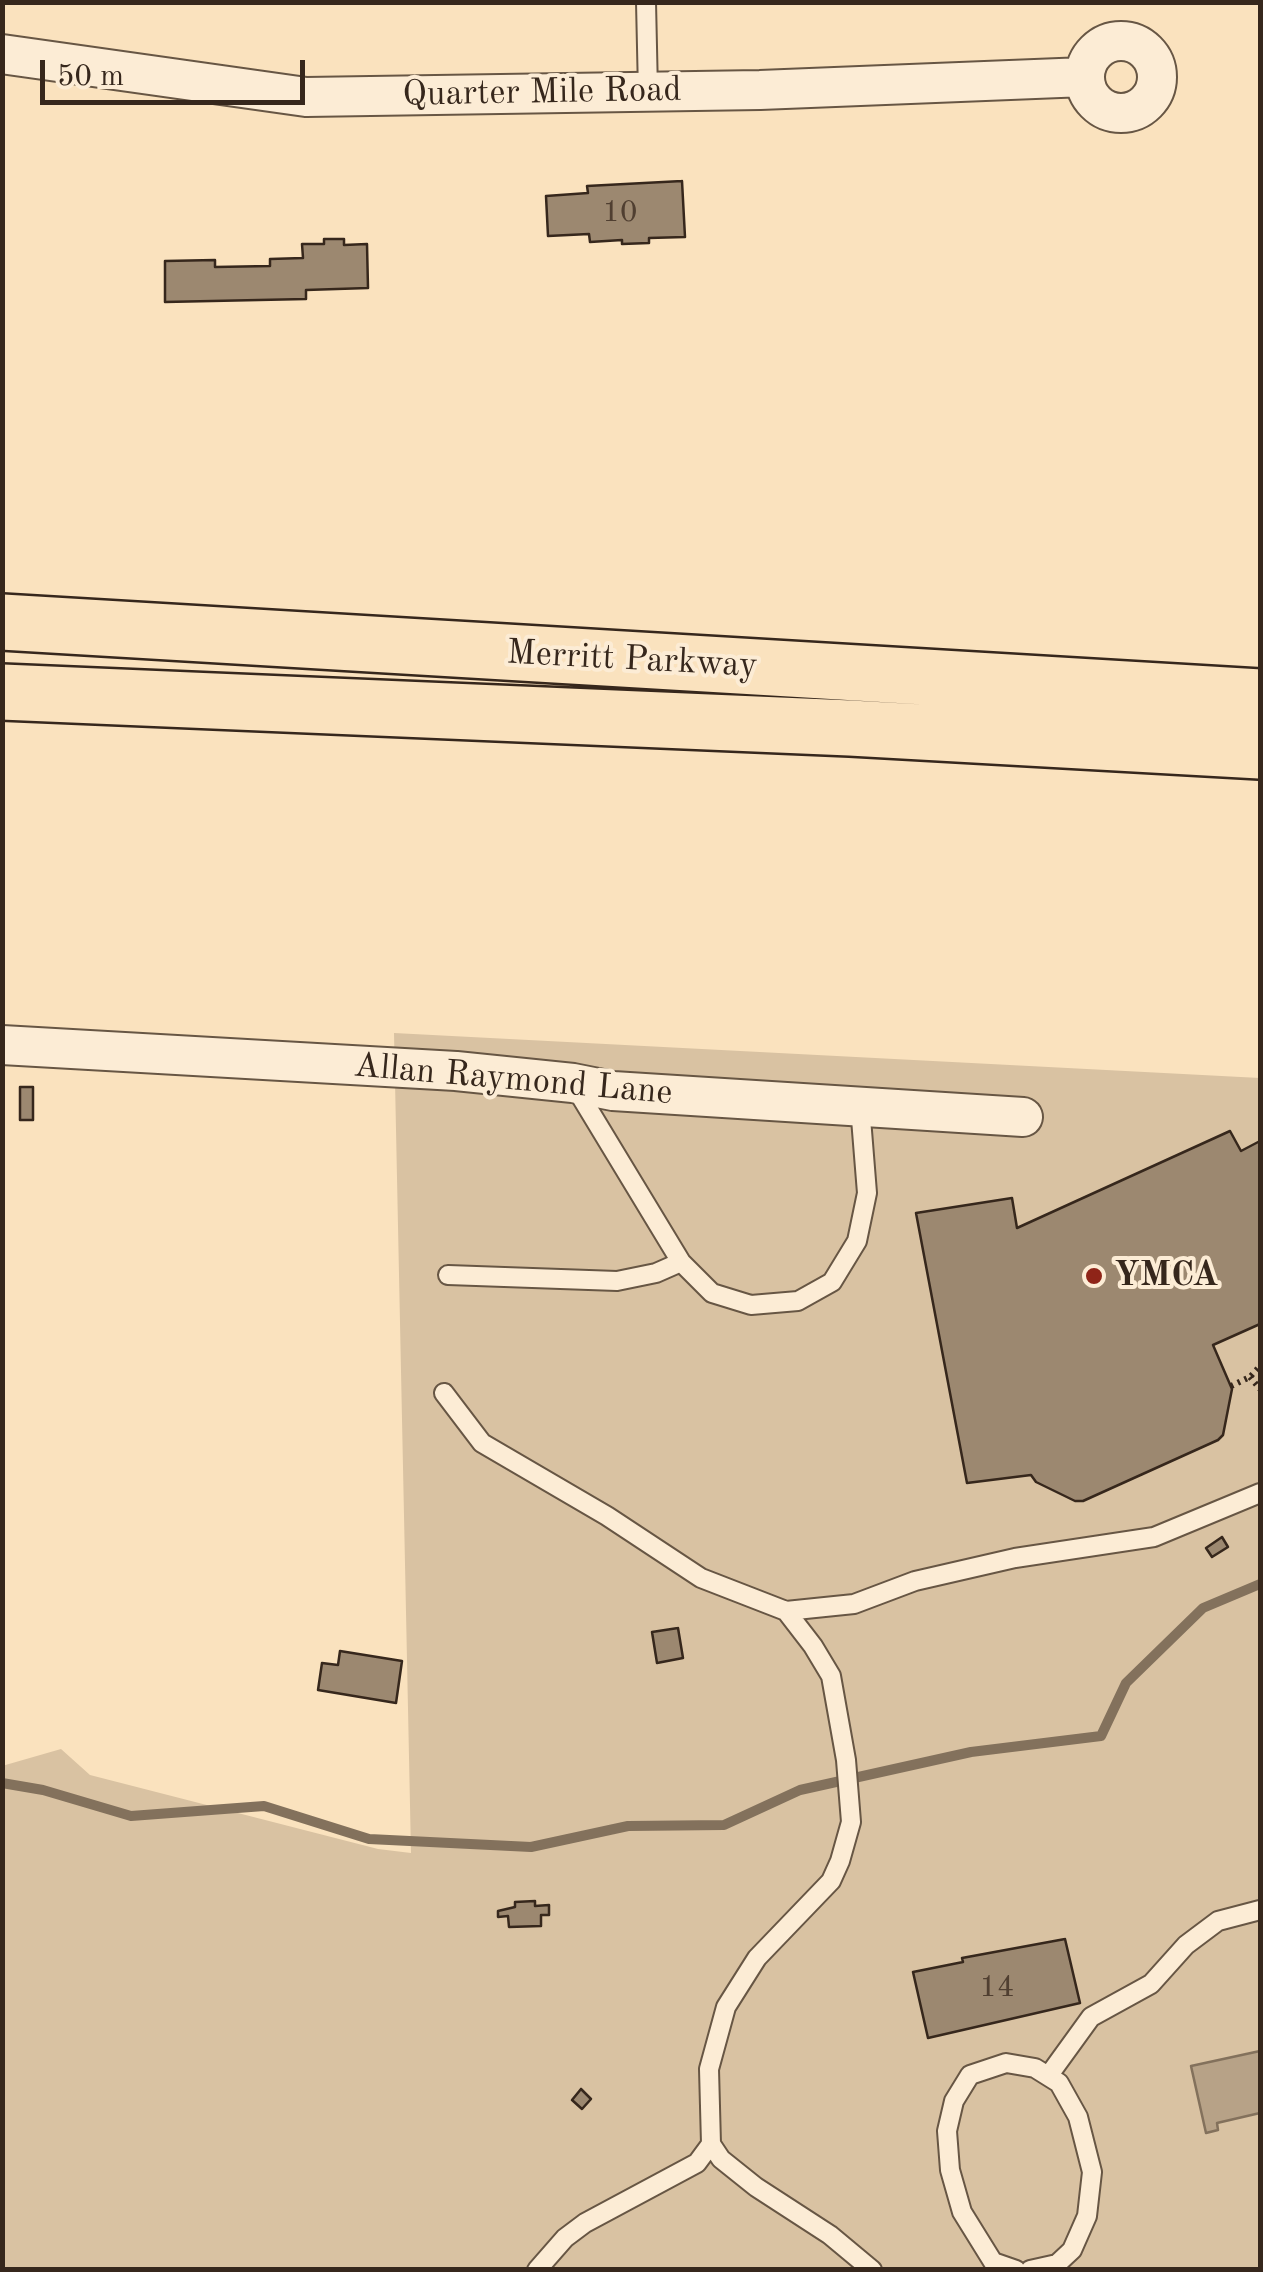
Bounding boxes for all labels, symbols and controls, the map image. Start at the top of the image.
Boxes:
scale bar [45,40,310,102]
text: 50 m [57,62,124,92]
street label: Quarter Mile Road [402,70,682,116]
house number: 10 [603,195,637,231]
street label: Merritt Parkway [505,632,759,688]
street label: Allan Raymond Lane [352,1045,674,1115]
place label: YMCA [1114,1255,1218,1297]
marker: YMCA [1083,1265,1105,1287]
house number: 14 [980,1970,1014,2006]

